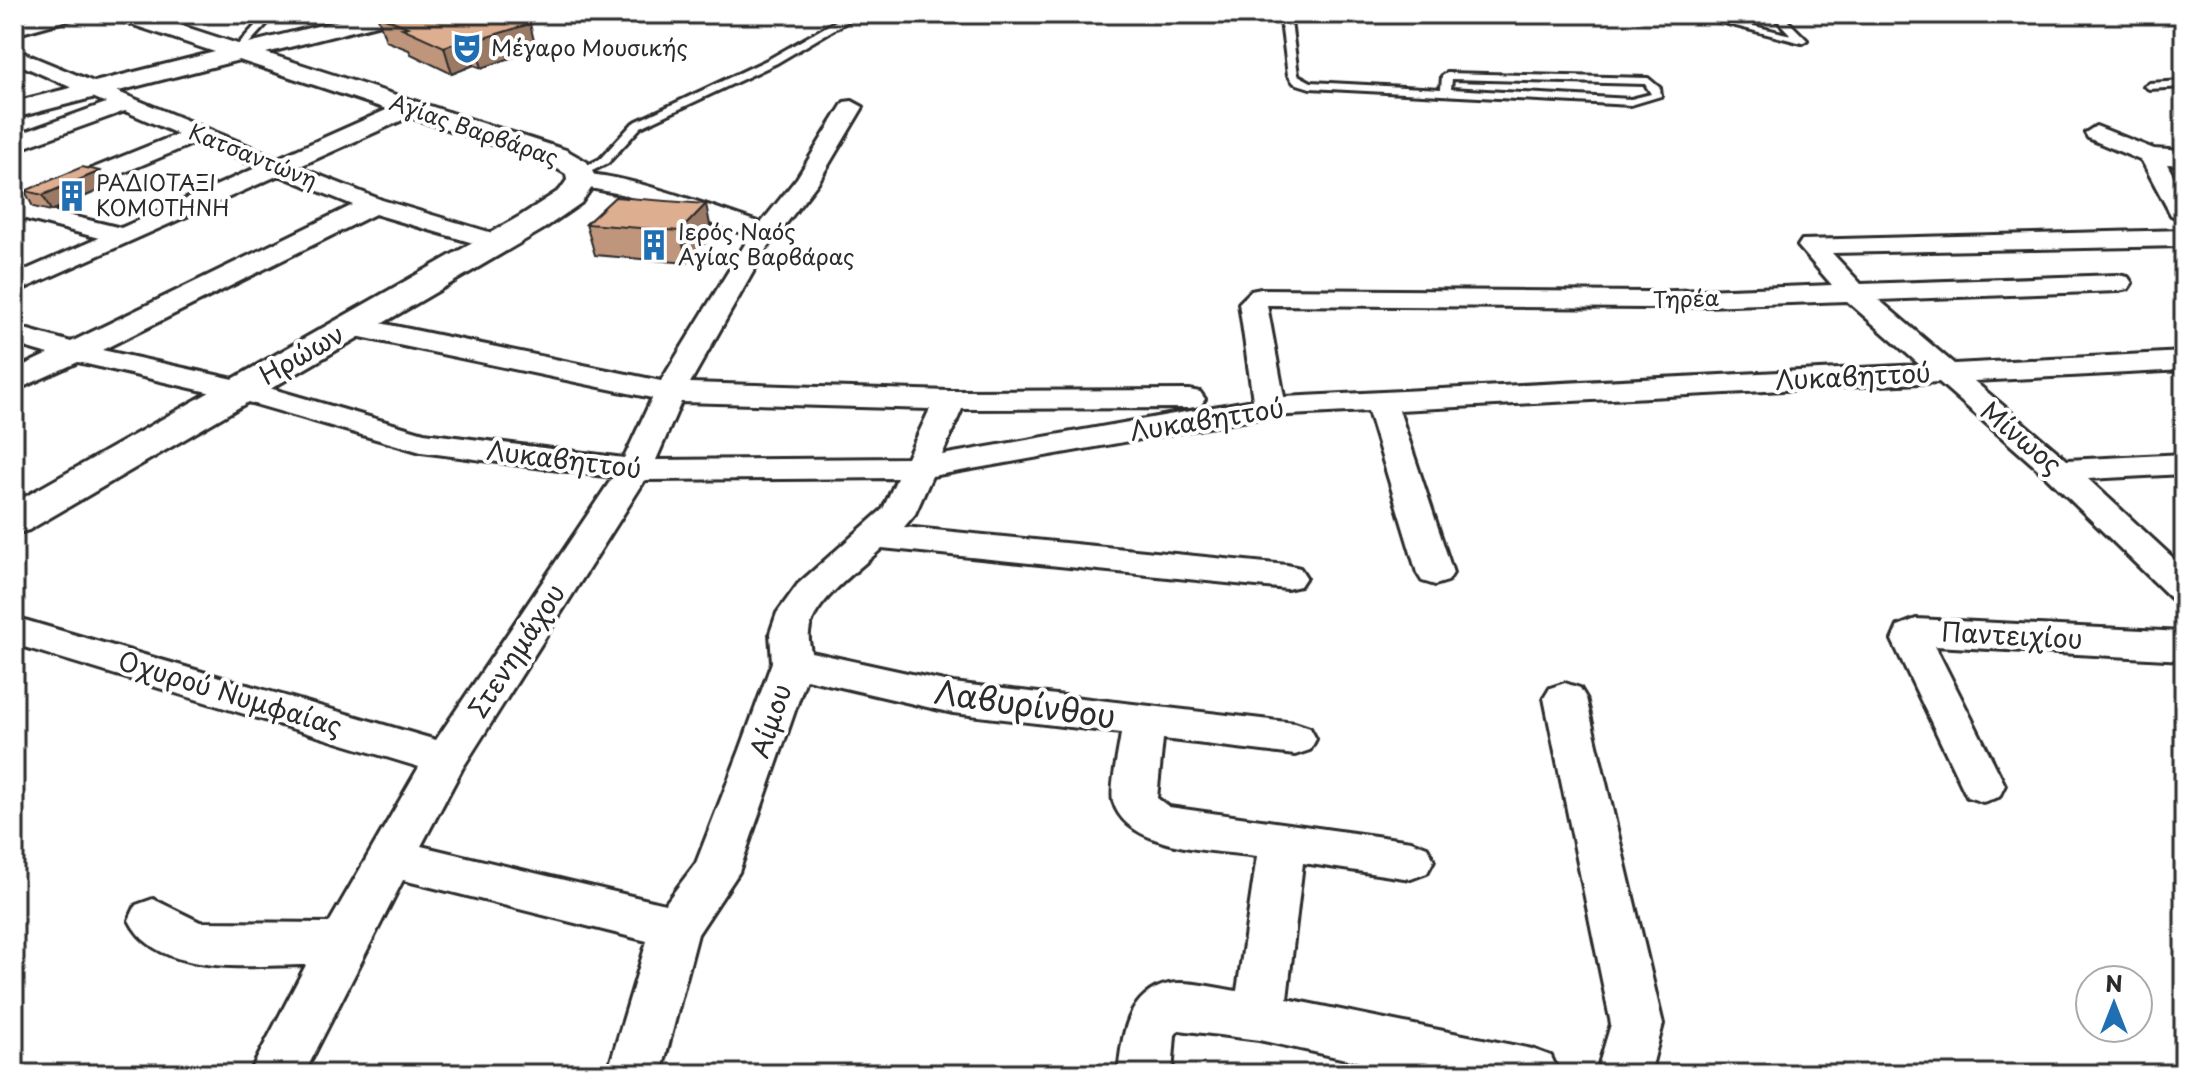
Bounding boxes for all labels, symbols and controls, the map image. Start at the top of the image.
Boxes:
place label: Μέγαρο Μουσικής [491,30,688,63]
theatre icon: Μέγαρο Μουσικής [450,31,484,65]
street label: Αγίας Βαρβάρας [386,84,563,173]
street label: Κατσαντώνη [184,114,323,195]
place label: ΡΑΔΙΟΤΑΞΙ ΚΟΜΟΤΗΝΗ [96,165,230,223]
building icon: ΡΑΔΙΟΤΑΞΙ ΚΟΜΟΤΗΝΗ [55,179,89,213]
place label: Ιερός Ναός Αγίας Βαρβάρας [678,214,854,272]
building icon: Ιερός Ναός Αγίας Βαρβάρας [637,228,671,262]
street label: Τηρέα [1652,280,1720,315]
street label: Ηρώων [251,314,351,394]
street label: Λυκαβηττού [1774,352,1932,399]
street label: Λυκαβηττού [1127,387,1287,450]
street label: Μίνωος [1973,391,2071,483]
street label: Λυκαβηττού [485,430,644,487]
street label: Στενημάχου [458,576,574,725]
street label: Παντειχίου [1941,611,2084,658]
street label: Οχυρού Νυμφαίας [114,640,347,745]
street label: Λαβυρίνθου [932,667,1119,739]
street label: Αίμου [739,678,800,763]
north arrow [2074,964,2154,1044]
text: N [2105,966,2123,999]

